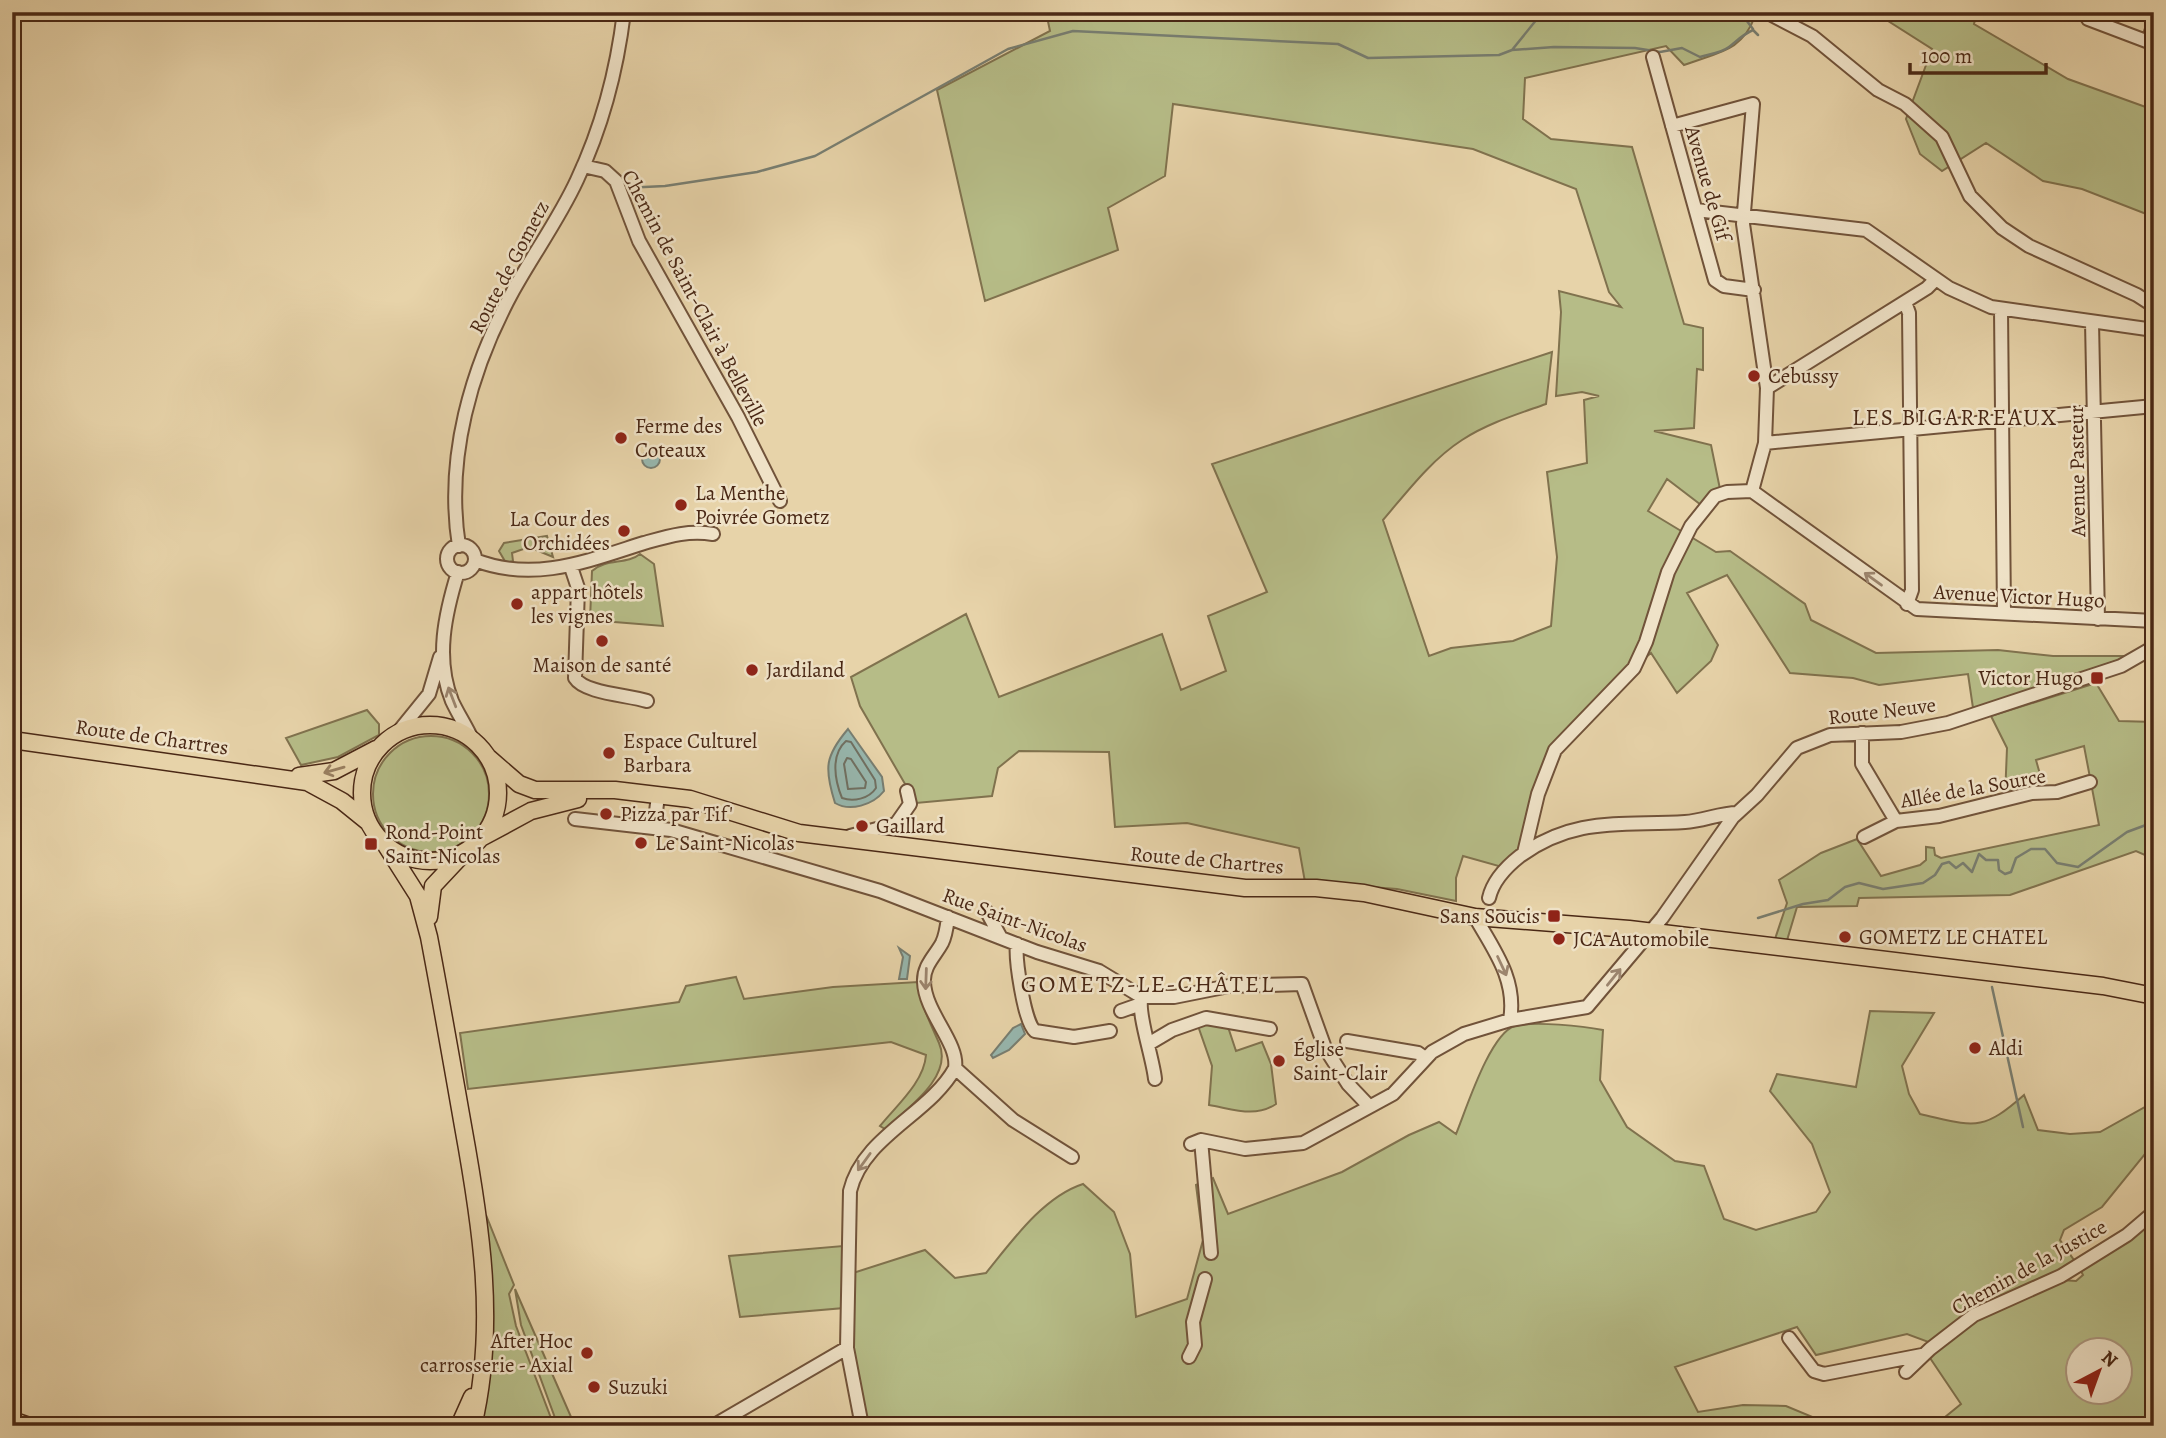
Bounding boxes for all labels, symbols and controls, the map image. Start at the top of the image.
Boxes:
scale bar [1910,32,2047,76]
text: 100 m [1921,42,1972,70]
street label: Avenue de Gif [1678,121,1739,247]
street label: Chemin de Saint-Clair à Belleville [615,165,775,431]
street label: Route de Gometz [462,196,556,338]
place label: Cebussy [1768,362,1839,390]
marker: Cebussy [1746,368,1762,384]
district label: LES BIGARREAUX [1852,402,2058,433]
street label: Avenue Pasteur [2062,405,2092,538]
place label: Ferme des Coteaux [635,412,722,464]
marker: Ferme des Coteaux [613,430,629,446]
place label: La Menthe Poivrée Gometz [695,479,830,531]
marker: La Menthe Poivrée Gometz [673,497,689,513]
place label: La Cour des Orchidées [510,505,610,557]
marker: La Cour des Orchidées [616,523,632,539]
one-way arrow [1864,572,1883,586]
street label: Avenue Victor Hugo [1932,577,2105,614]
place label: appart hôtels les vignes [531,578,643,630]
marker: appart hôtels les vignes [509,596,525,612]
marker: Maison de santé [594,633,610,649]
place label: Maison de santé [533,651,671,679]
place label: Jardiland [766,656,845,684]
marker: Jardiland [744,662,760,678]
place label: Victor Hugo [1977,664,2083,692]
marker: Victor Hugo [2089,670,2105,686]
one-way arrow [445,686,457,708]
street label: Route Neuve [1827,690,1937,732]
street label: Route de Chartres [74,712,230,762]
place label: Espace Culturel Barbara [623,727,757,779]
marker: Espace Culturel Barbara [601,745,617,761]
street label: Allée de la Source [1897,761,2048,815]
one-way arrow [323,764,346,777]
place label: Pizza par Tif' [620,800,733,828]
marker: Pizza par Tif' [598,806,614,822]
place label: Gaillard [876,812,945,840]
place label: Rond-Point Saint-Nicolas [385,818,500,870]
marker: Gaillard [854,818,870,834]
place label: Le Saint-Nicolas [655,829,795,857]
marker: Le Saint-Nicolas [633,835,649,851]
marker: Rond-Point Saint-Nicolas [363,836,379,852]
street label: Route de Chartres [1129,839,1285,881]
street label: Rue Saint-Nicolas [939,881,1091,959]
place label: Sans Soucis [1440,902,1540,930]
marker: Sans Soucis [1546,908,1562,924]
place label: GOMETZ LE CHATEL [1859,923,2047,951]
place label: JCA Automobile [1573,925,1709,953]
marker: GOMETZ LE CHATEL [1837,929,1853,945]
marker: JCA Automobile [1551,931,1567,947]
one-way arrow [1496,955,1509,976]
one-way arrow [919,967,932,990]
district label: GOMETZ-LE-CHÂTEL [1021,968,1275,1000]
one-way arrow [1607,968,1622,986]
place label: Aldi [1988,1034,2023,1062]
place label: Église Saint-Clair [1293,1035,1388,1087]
marker: Aldi [1967,1040,1983,1056]
marker: Église Saint-Clair [1271,1053,1287,1069]
one-way arrow [857,1152,872,1171]
street label: Chemin de la Justice [1946,1213,2112,1321]
place label: After Hoc carrosserie - Axial [420,1327,573,1379]
north arrow [2064,1336,2134,1406]
marker: After Hoc carrosserie - Axial [579,1345,595,1361]
text: N [2096,1345,2123,1373]
place label: Suzuki [608,1373,668,1401]
marker: Suzuki [586,1379,602,1395]

